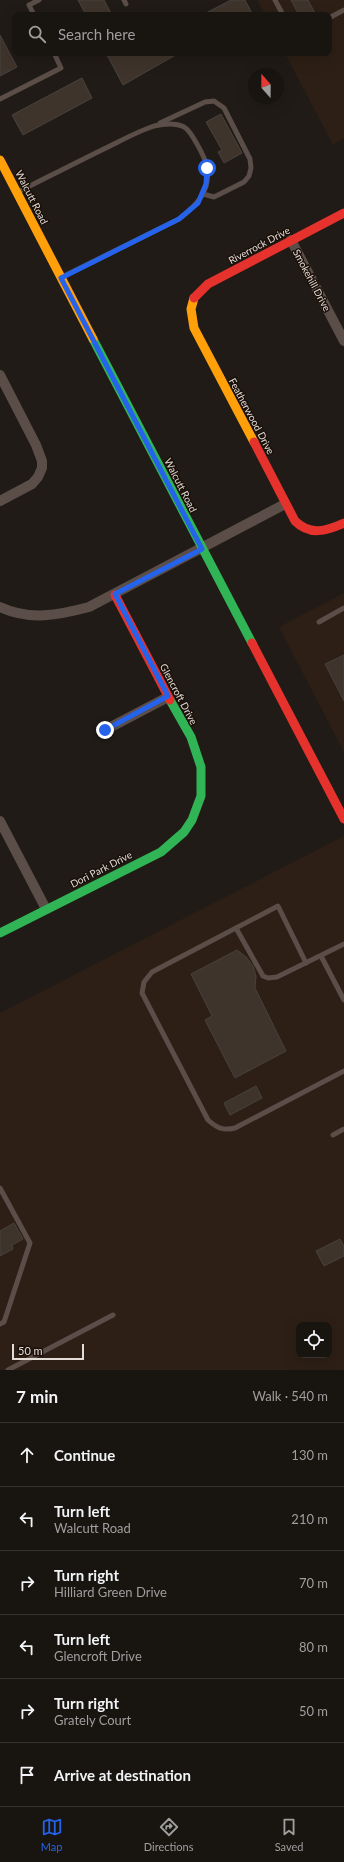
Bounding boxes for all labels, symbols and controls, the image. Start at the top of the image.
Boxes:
search box [12,12,332,56]
icon: search [26,23,48,45]
text: Search here [58,25,135,43]
north arrow [248,68,284,104]
route start [198,159,216,177]
street label: Walcutt Road [13,168,51,226]
street label: Riverrock Drive [226,224,292,266]
street label: Smokehill Drive [291,247,333,313]
street label: Featherwood Drive [227,376,277,456]
street label: Walcutt Road [162,456,200,514]
street label: Glencroft Drive [158,661,200,727]
route end [96,721,114,739]
street label: Dori Park Drive [68,848,134,890]
map controls [296,1322,332,1358]
button: locate [296,1322,332,1358]
scale bar [12,1342,84,1361]
text: 50 m [18,1344,43,1357]
text: 7 min [16,1386,58,1407]
text: Walk · 540 m [252,1388,328,1404]
icon: ahead [16,1444,38,1466]
text: Continue [54,1446,115,1464]
text: 130 m [291,1447,328,1463]
text: Turn left [54,1502,110,1520]
icon: left [16,1508,38,1530]
text: 210 m [291,1511,328,1527]
text: Walcutt Road [54,1520,131,1536]
text: Turn right [54,1566,119,1584]
icon: right [16,1572,38,1594]
text: 70 m [299,1575,328,1591]
text: Hilliard Green Drive [54,1584,167,1600]
text: Turn left [54,1630,110,1648]
icon: left [16,1636,38,1658]
text: 80 m [299,1639,328,1655]
text: Glencroft Drive [54,1648,142,1664]
text: Turn right [54,1694,119,1712]
icon: right [16,1700,38,1722]
text: 50 m [299,1703,328,1719]
text: Grately Court [54,1712,131,1728]
icon: arrive [16,1764,38,1786]
text: Arrive at destination [54,1766,191,1784]
tab: Map [41,1816,63,1853]
tab: Directions [144,1816,193,1853]
tab: Saved [275,1816,303,1853]

